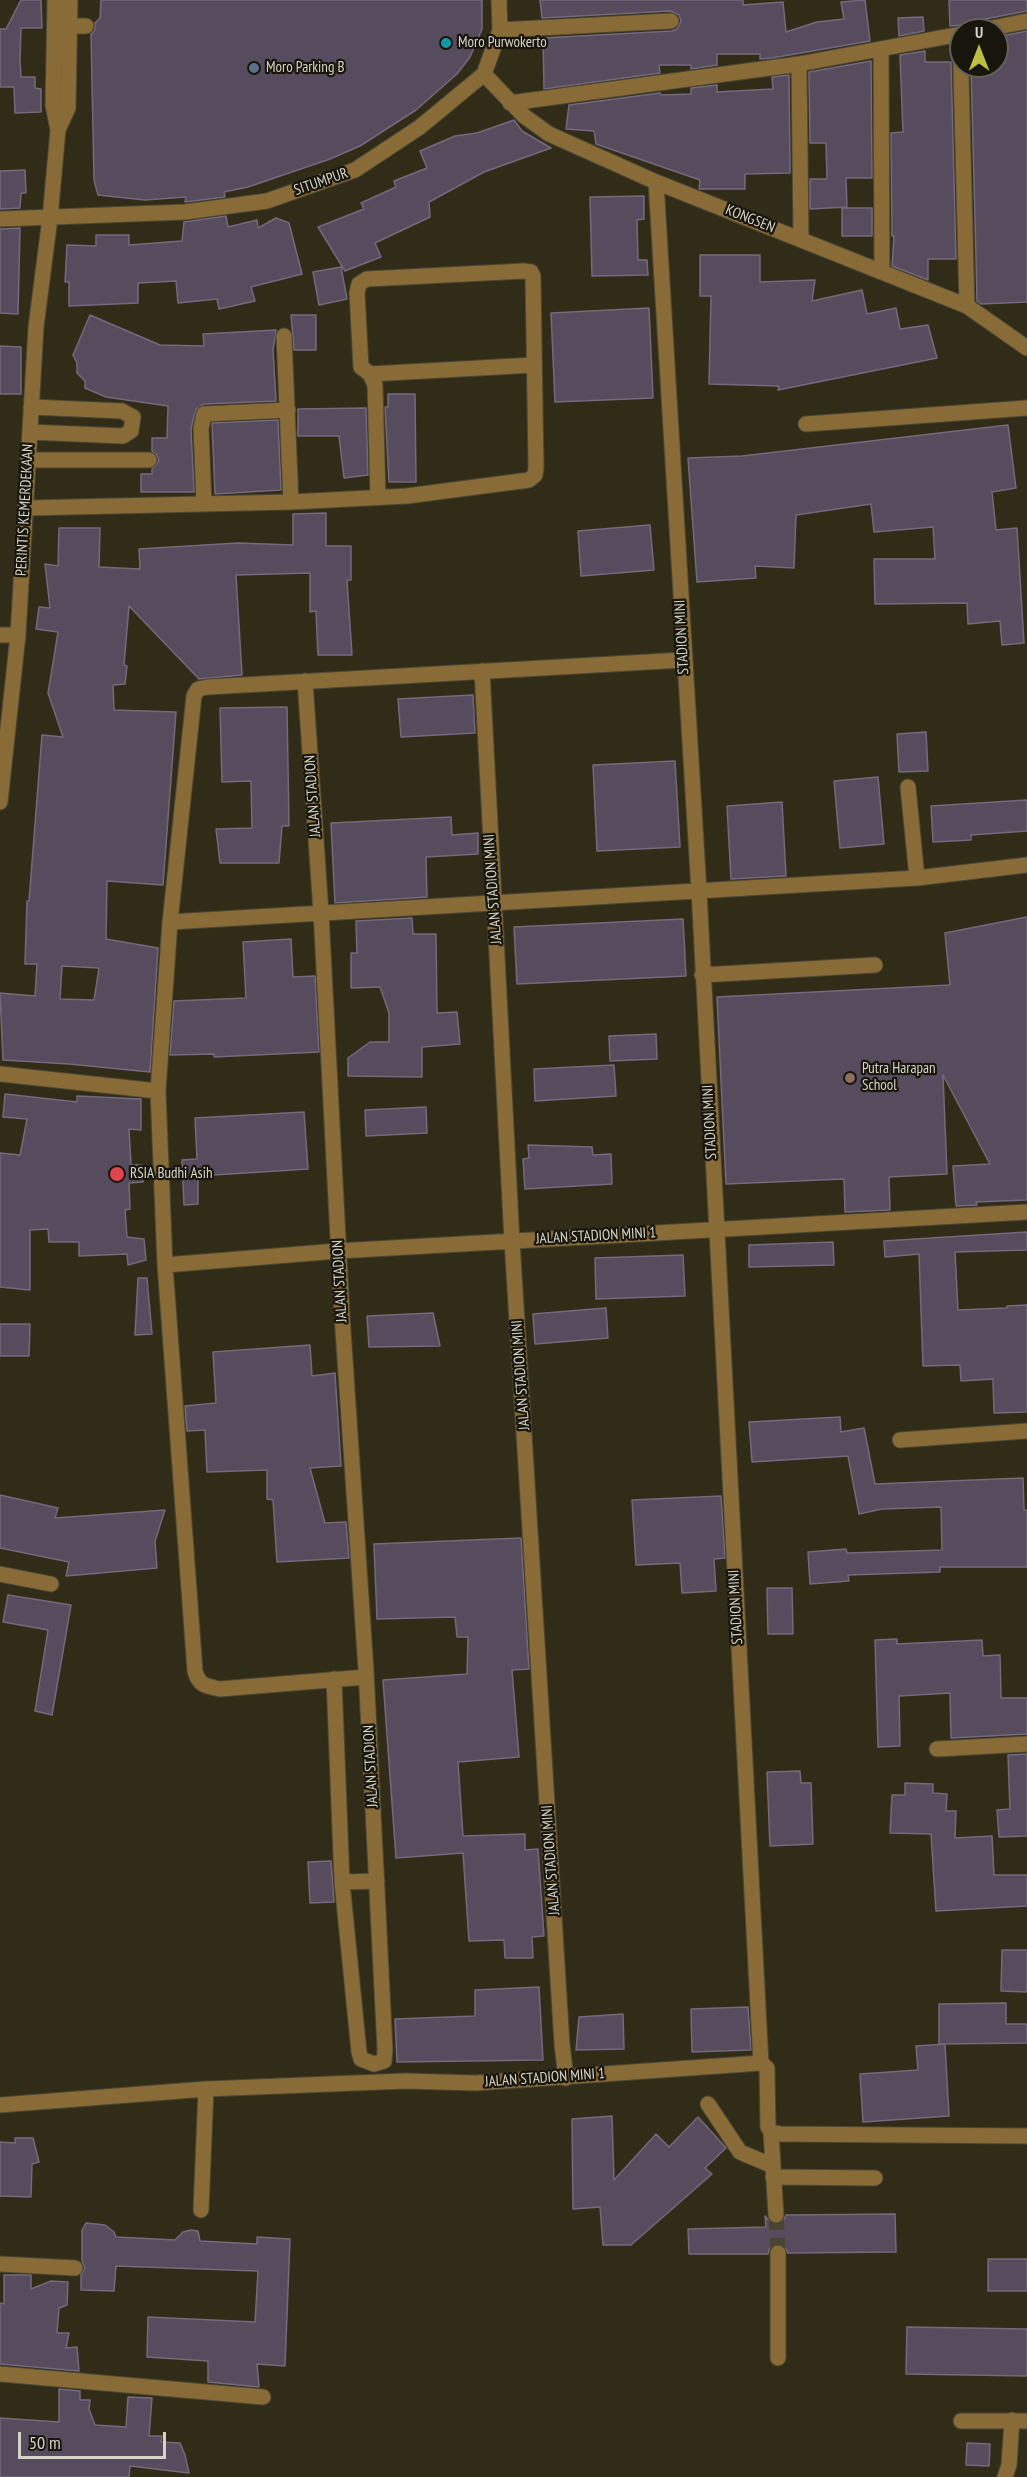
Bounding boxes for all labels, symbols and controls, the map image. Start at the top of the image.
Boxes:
north arrow [949,18,1009,78]
text: U [975,22,983,42]
place label: Moro Purwokerto [458,34,547,52]
marker: Moro Purwokerto [439,36,453,50]
place label: Moro Parking B [266,59,345,77]
marker: Moro Parking B [247,61,261,75]
street label: SITUMPUR [292,164,350,200]
street label: KONGSEN [723,201,777,237]
street label: PERINTIS KEMERDEKAAN [13,443,37,577]
street label: STADION MINI [671,599,693,675]
street label: JALAN STADION [301,754,325,838]
street label: JALAN STADION MINI [480,833,506,945]
place label: Putra Harapan School [862,1060,936,1095]
marker: Putra Harapan School [843,1071,857,1085]
street label: STADION MINI [699,1084,721,1160]
marker: RSIA Budhi Asih [108,1165,126,1183]
place label: RSIA Budhi Asih [130,1165,213,1183]
street label: JALAN STADION MINI 1 [536,1224,656,1248]
street label: JALAN STADION [329,1239,351,1323]
street label: JALAN STADION MINI [508,1319,534,1431]
street label: STADION MINI [725,1569,747,1645]
street label: JALAN STADION [360,1724,382,1808]
street label: JALAN STADION MINI [538,1804,564,1916]
street label: JALAN STADION MINI 1 [484,2065,606,2091]
scale bar [21,2420,170,2458]
text: 50 m [29,2431,61,2454]

